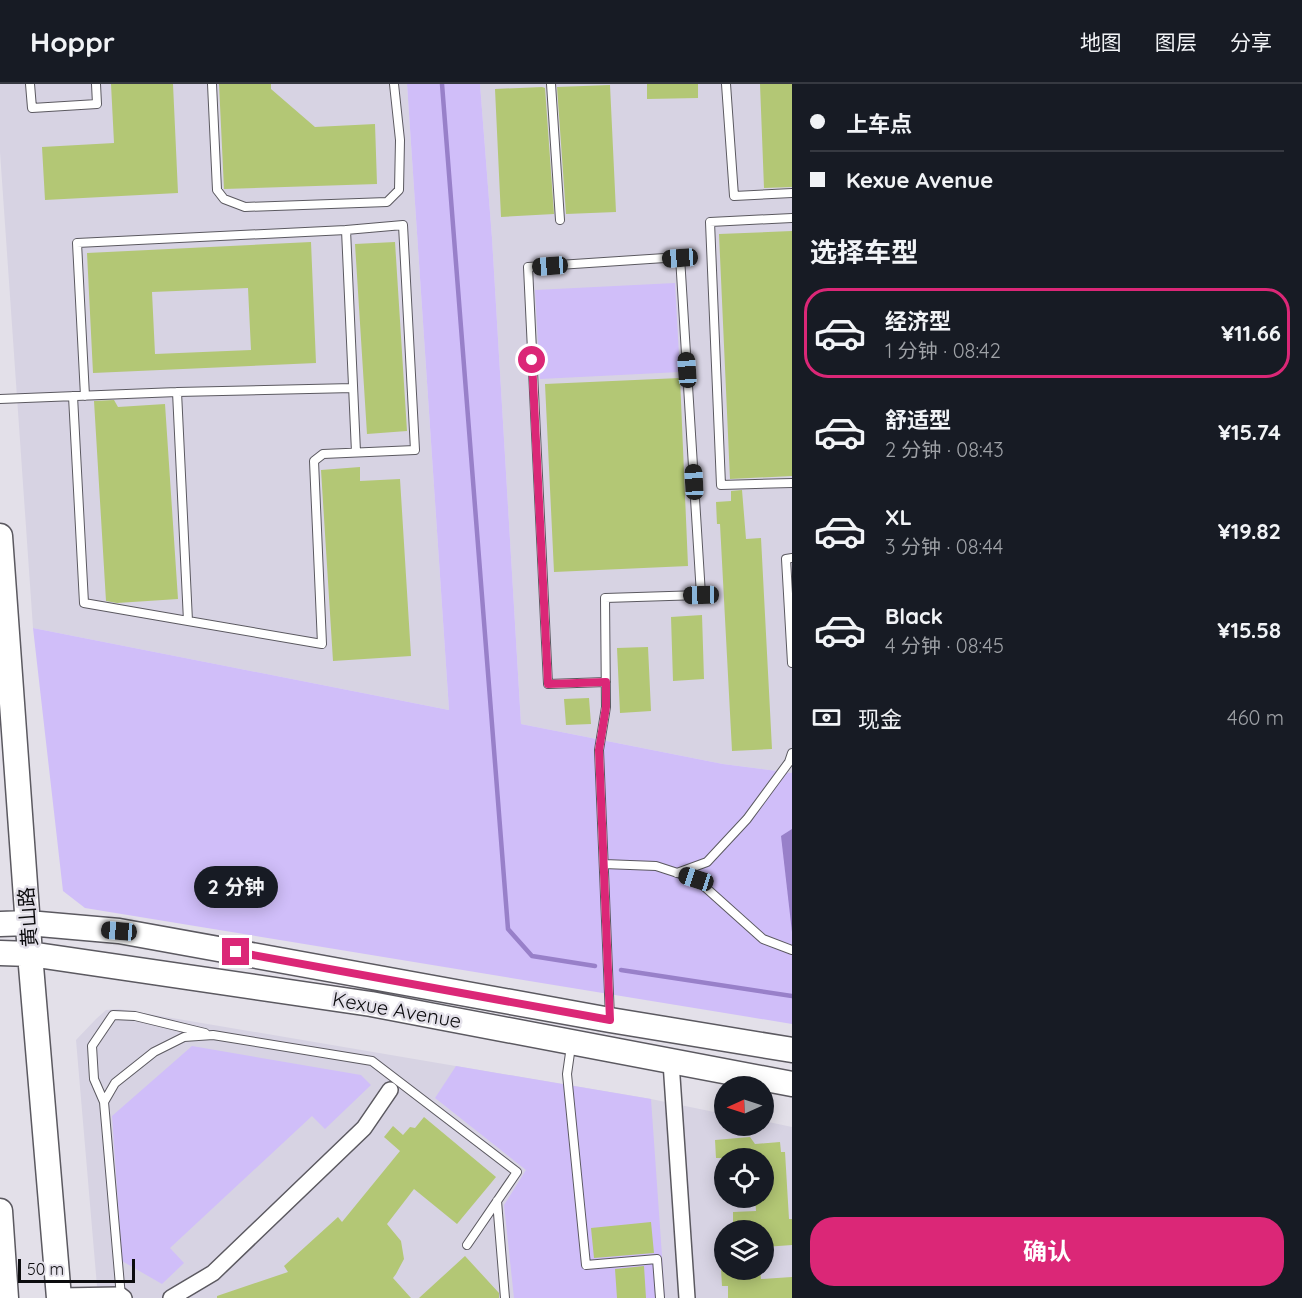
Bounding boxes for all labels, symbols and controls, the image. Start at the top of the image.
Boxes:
text: Hoppr [30,24,115,59]
text: 地图 [1080,29,1122,55]
text: 图层 [1155,29,1197,55]
text: 分享 [1230,29,1272,55]
text: 上车点 [846,110,912,138]
text: Kexue Avenue [846,166,993,194]
text: 选择车型 [810,235,918,269]
car [661,248,699,268]
car [531,256,569,276]
icon: car [813,306,867,360]
text: 经济型 [885,307,951,335]
text: ¥11.66 [1221,319,1281,347]
text: 1 分钟 · 08:42 [885,338,1001,363]
route start [518,346,545,373]
car [677,351,697,389]
icon: car [813,405,867,459]
text: 舒适型 [885,406,951,434]
text: ¥15.74 [1218,418,1281,446]
text: 2 分钟 · 08:43 [885,437,1004,462]
car [684,464,704,500]
text: XL [885,503,912,531]
icon: car [813,504,867,558]
text: ¥19.82 [1218,517,1281,545]
text: 3 分钟 · 08:44 [885,534,1003,559]
car [683,586,719,604]
text: Black [885,602,943,630]
icon: car [813,603,867,657]
text: ¥15.58 [1217,616,1281,644]
text: 4 分钟 · 08:45 [885,633,1004,658]
icon: cash [810,701,843,734]
text: 现金 [858,705,902,733]
text: 460 m [1227,705,1284,730]
callout: 2 分钟 [194,865,278,907]
car [676,865,716,893]
text: 2 分钟 [208,874,264,899]
street label: 黄山路 [13,886,42,948]
car [100,920,138,942]
route end [222,938,249,965]
street label: Kexue Avenue [331,986,463,1033]
north arrow [714,1076,774,1136]
map controls [714,1076,774,1280]
button: locate [714,1148,774,1208]
button: 确认 [810,1217,1284,1286]
button: layers [714,1220,774,1280]
scale bar [18,1256,135,1284]
text: 50 m [27,1259,64,1279]

